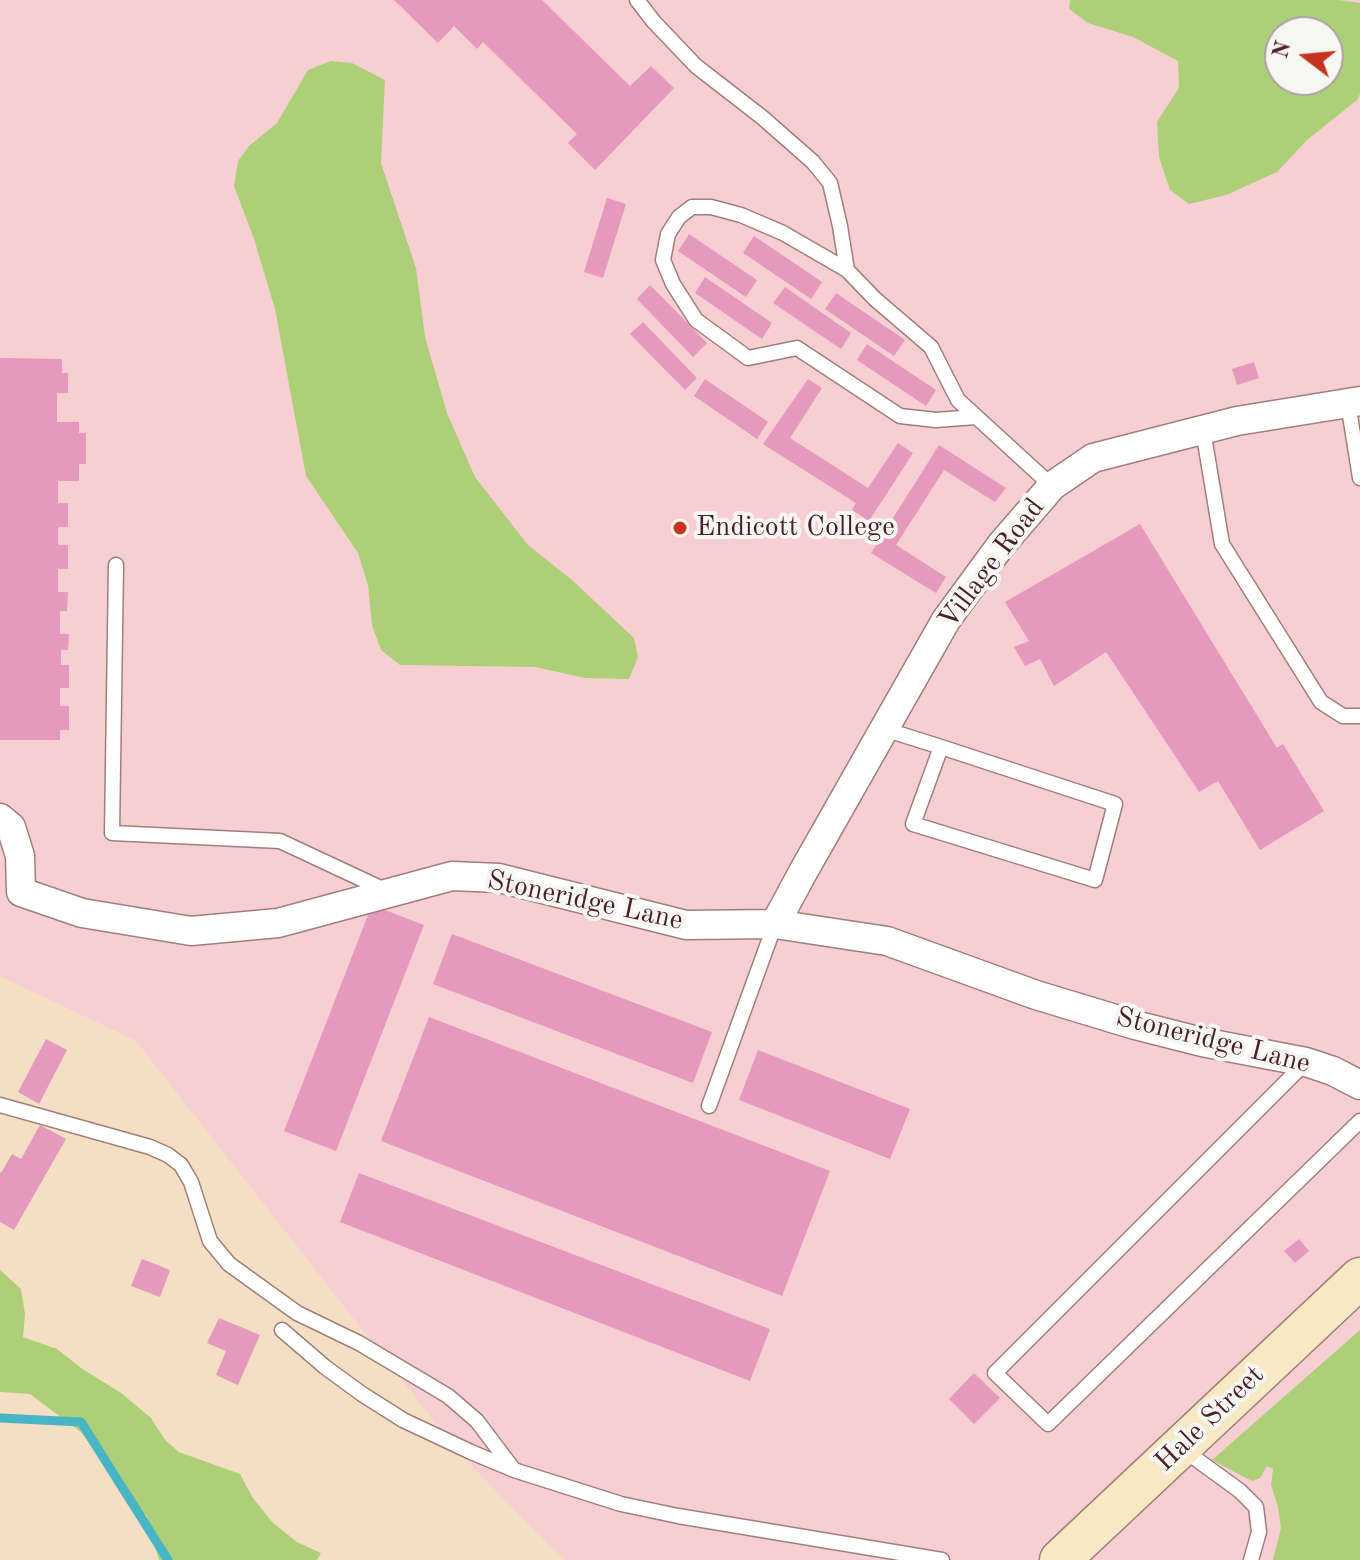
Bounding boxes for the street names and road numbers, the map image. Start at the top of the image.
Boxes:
street label: Village Road [932,492,1052,636]
street label: Stoneridge Lane [484,864,686,938]
street label: Stoneridge Lane [1112,1001,1314,1081]
street label: Hale Street [1149,1359,1271,1479]

